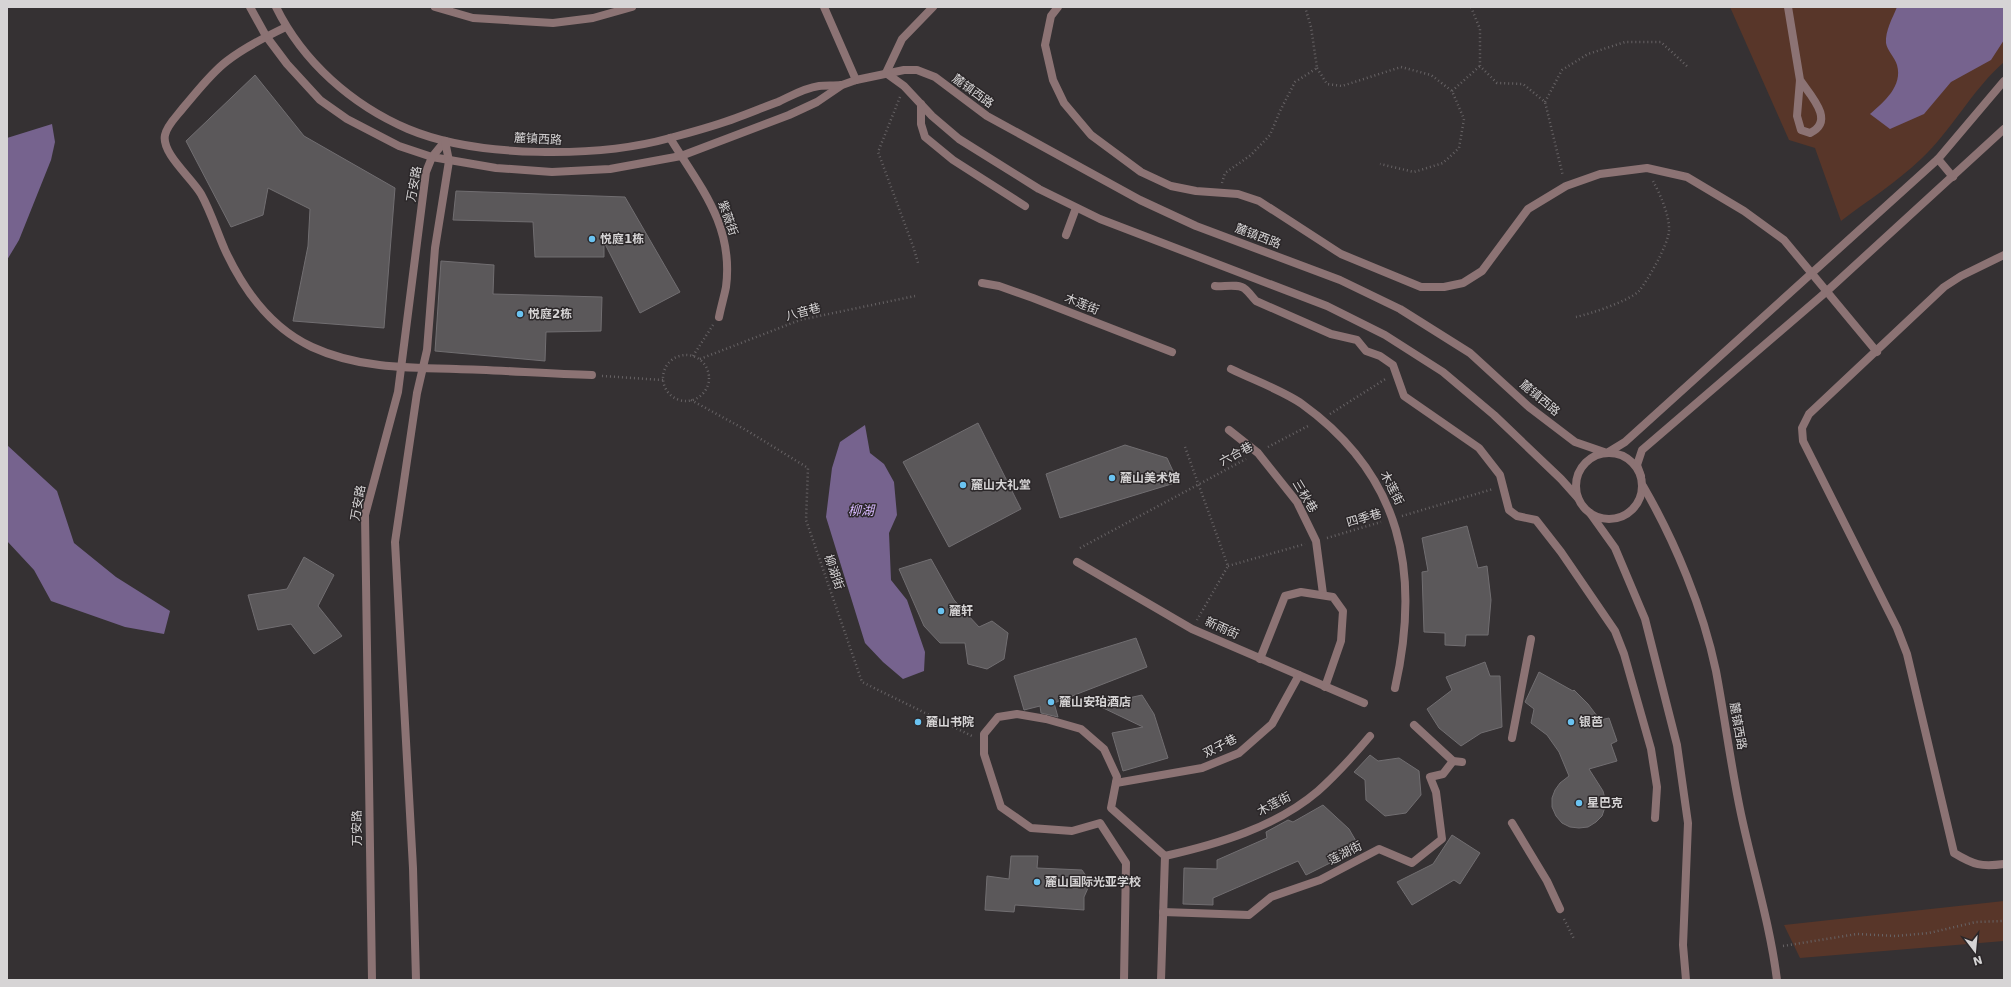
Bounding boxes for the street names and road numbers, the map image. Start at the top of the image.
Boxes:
street label: 麓镇西路 [949,71,997,111]
street label: 麓镇西路 [514,131,562,147]
street label: 万安路 [404,165,424,203]
street label: 紫薇街 [716,199,740,237]
street label: 麓镇西路 [1233,221,1283,251]
street label: 木莲街 [1063,291,1101,317]
street label: 八音巷 [784,301,822,323]
street label: 麓镇西路 [1517,377,1563,419]
street label: 六合巷 [1217,439,1255,469]
street label: 木莲街 [1378,469,1406,507]
street label: 三秋巷 [1290,477,1320,515]
street label: 万安路 [348,484,368,522]
street label: 四季巷 [1345,506,1383,530]
street label: 柳湖街 [822,553,846,591]
street label: 新雨街 [1203,614,1241,642]
street label: 麓镇西路 [1727,701,1749,751]
street label: 双子巷 [1201,732,1239,760]
street label: 木莲街 [1255,789,1293,819]
street label: 万安路 [350,810,364,846]
street label: 莲湖街 [1326,839,1364,867]

